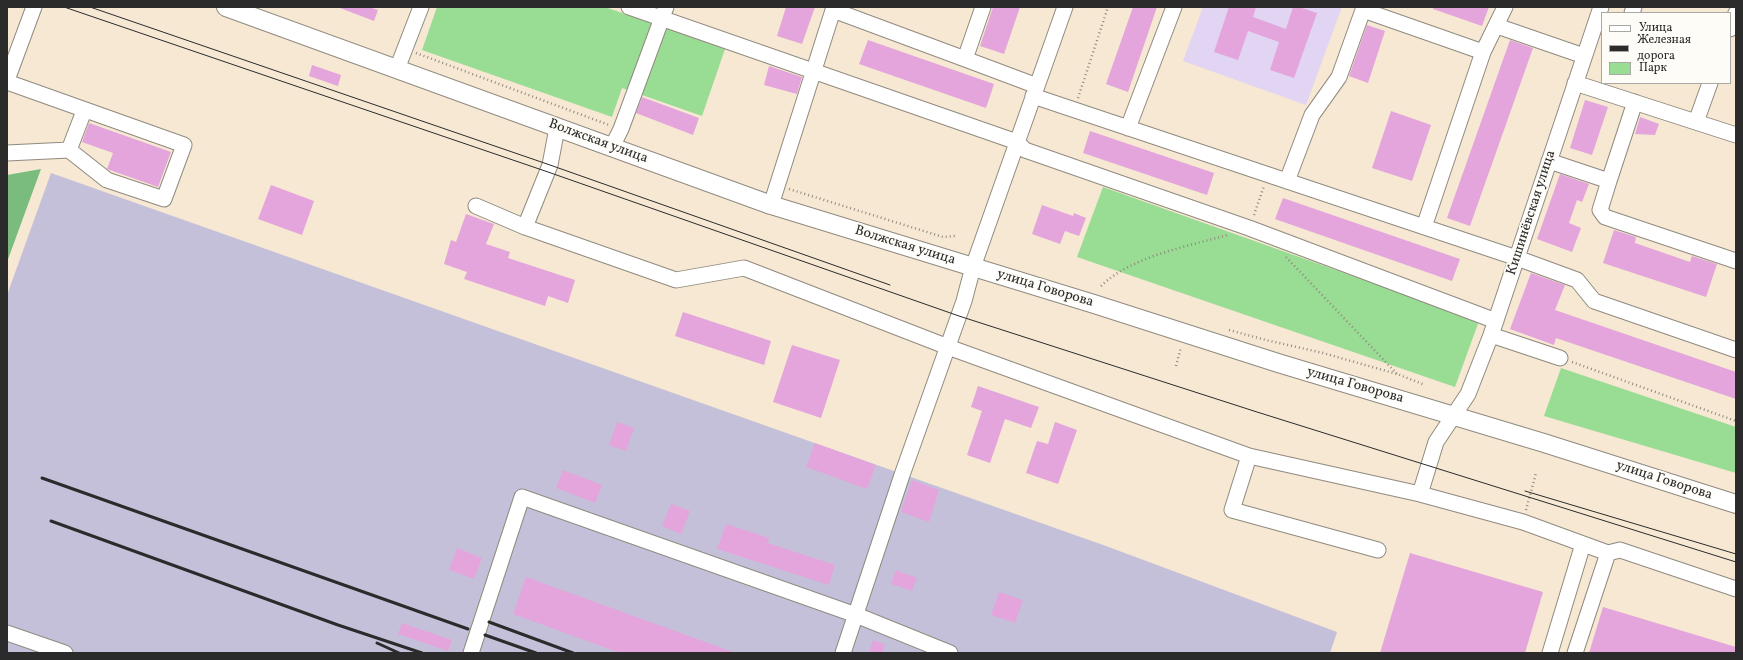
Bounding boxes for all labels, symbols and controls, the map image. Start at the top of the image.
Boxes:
legend [1601,12,1731,84]
text: Улица [1639,20,1672,36]
text: Железная дорога [1637,32,1691,64]
text: Парк [1639,60,1667,76]
street label: Волжская улица [546,116,650,168]
street label: Кишинёвская улица [1504,148,1560,278]
street label: Волжская улица [853,223,957,269]
street label: улица Говорова [995,266,1095,312]
street label: улица Говорова [1305,364,1405,408]
street label: улица Говорова [1614,458,1714,504]

